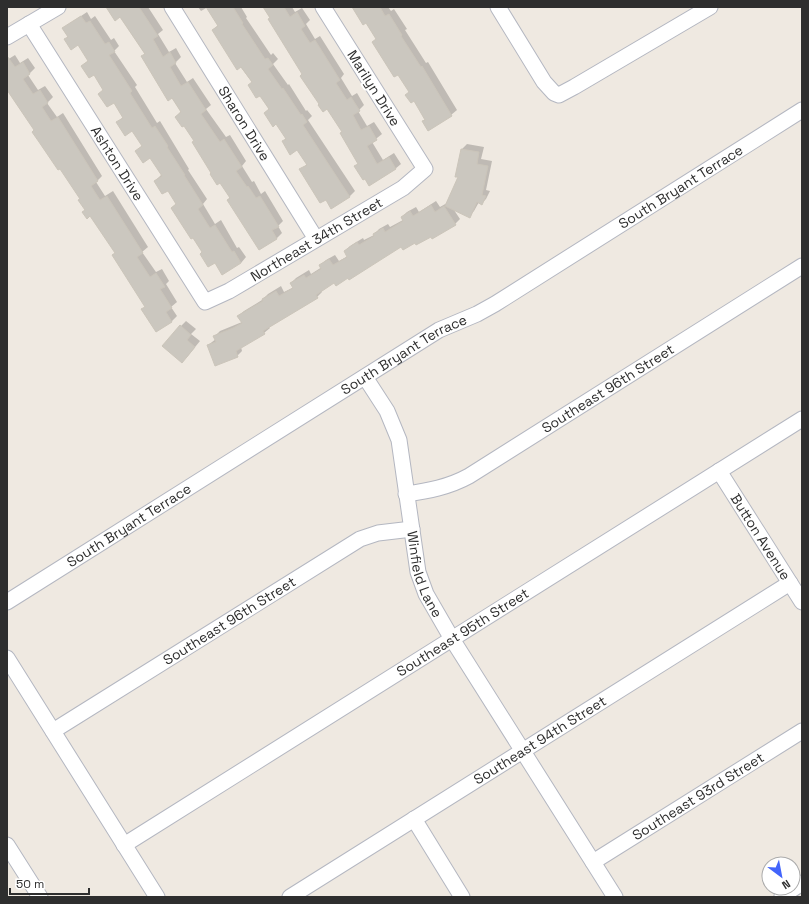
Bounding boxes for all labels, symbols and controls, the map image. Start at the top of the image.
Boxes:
street label: Marilyn Drive [343,47,405,129]
street label: Sharon Drive [214,83,274,164]
street label: Ashton Drive [87,123,148,204]
street label: South Bryant Terrace [615,141,746,233]
street label: Northeast 34th Street [247,193,386,285]
street label: South Bryant Terrace [337,310,470,399]
street label: Southeast 96th Street [538,340,677,437]
street label: South Bryant Terrace [63,479,194,571]
street label: Button Avenue [727,490,795,584]
street label: Winfield Lane [403,530,447,621]
street label: Southeast 96th Street [160,572,299,669]
street label: Southeast 95th Street [393,584,532,680]
street label: Southeast 94th Street [470,692,610,788]
street label: Southeast 93rd Street [629,748,767,844]
north arrow [761,856,801,896]
scale bar [10,870,89,896]
text: 50 m [16,876,44,892]
text: N [779,877,793,892]

